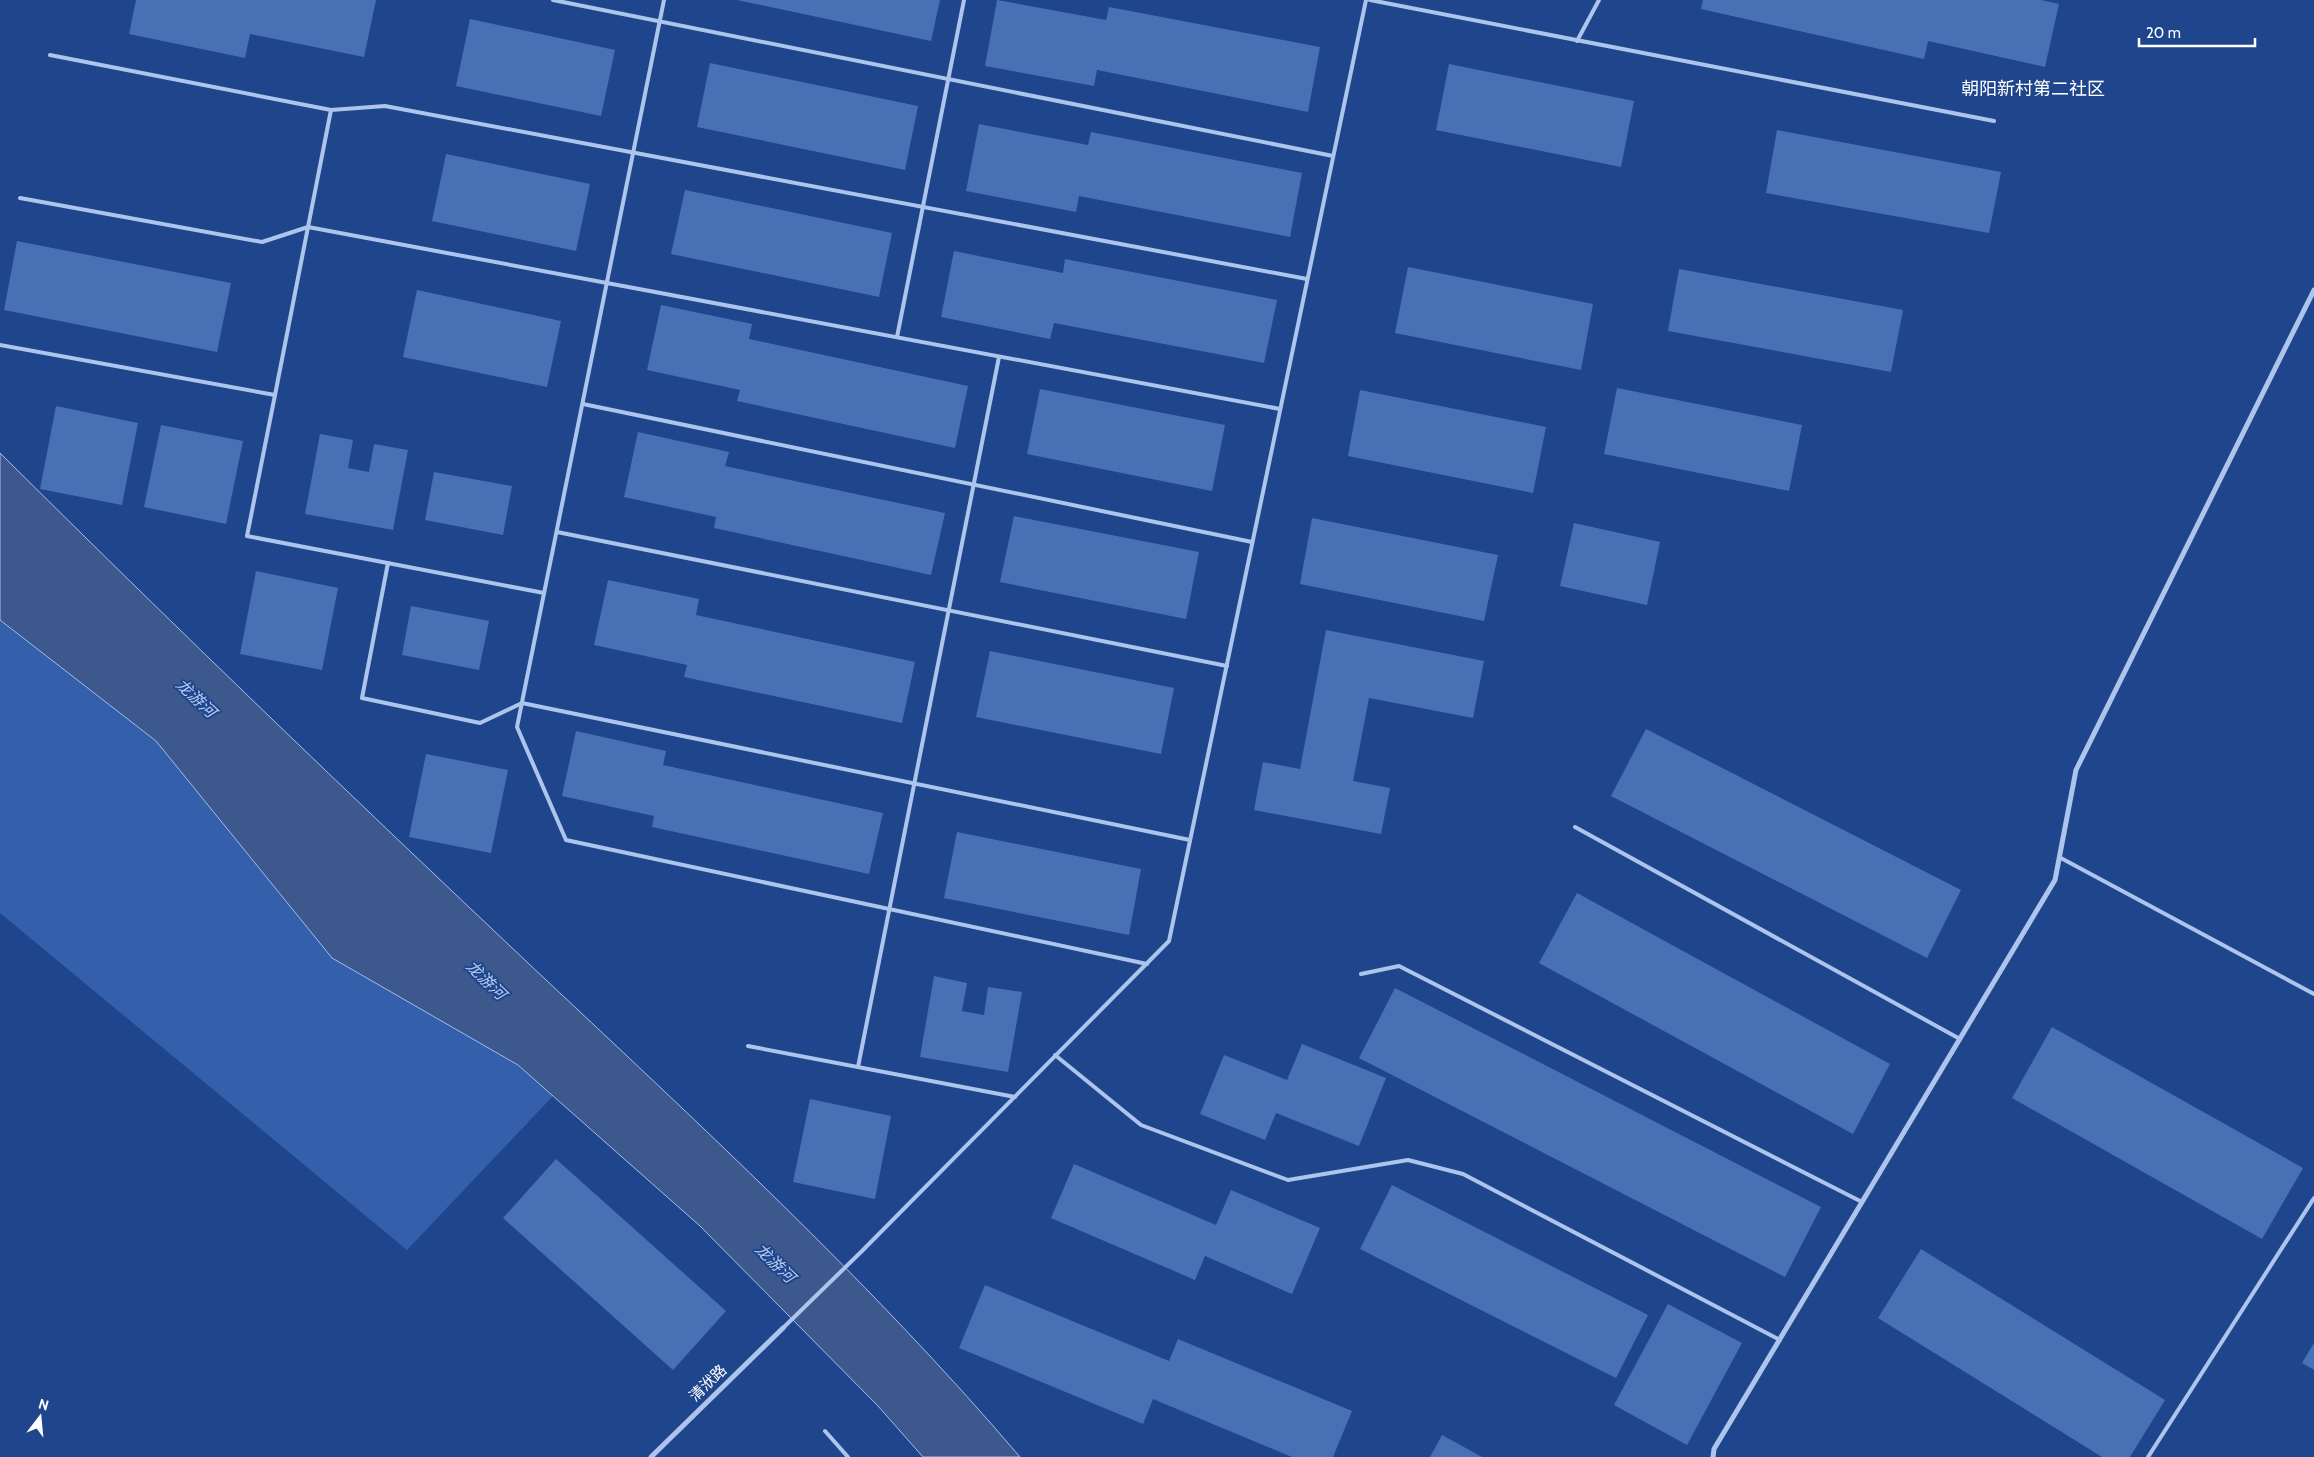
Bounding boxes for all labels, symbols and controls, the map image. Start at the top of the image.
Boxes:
scale bar [2139,15,2255,47]
text: 20 m [2146,24,2181,42]
district label: 朝阳新村第二社区 [1961,78,2105,100]
water label: 龙游河 [172,675,222,723]
water label: 龙游河 [462,956,512,1006]
water label: 龙游河 [751,1239,801,1289]
street label: 清洑路 [686,1361,730,1405]
north arrow [15,1392,65,1442]
text: N [36,1394,51,1415]

